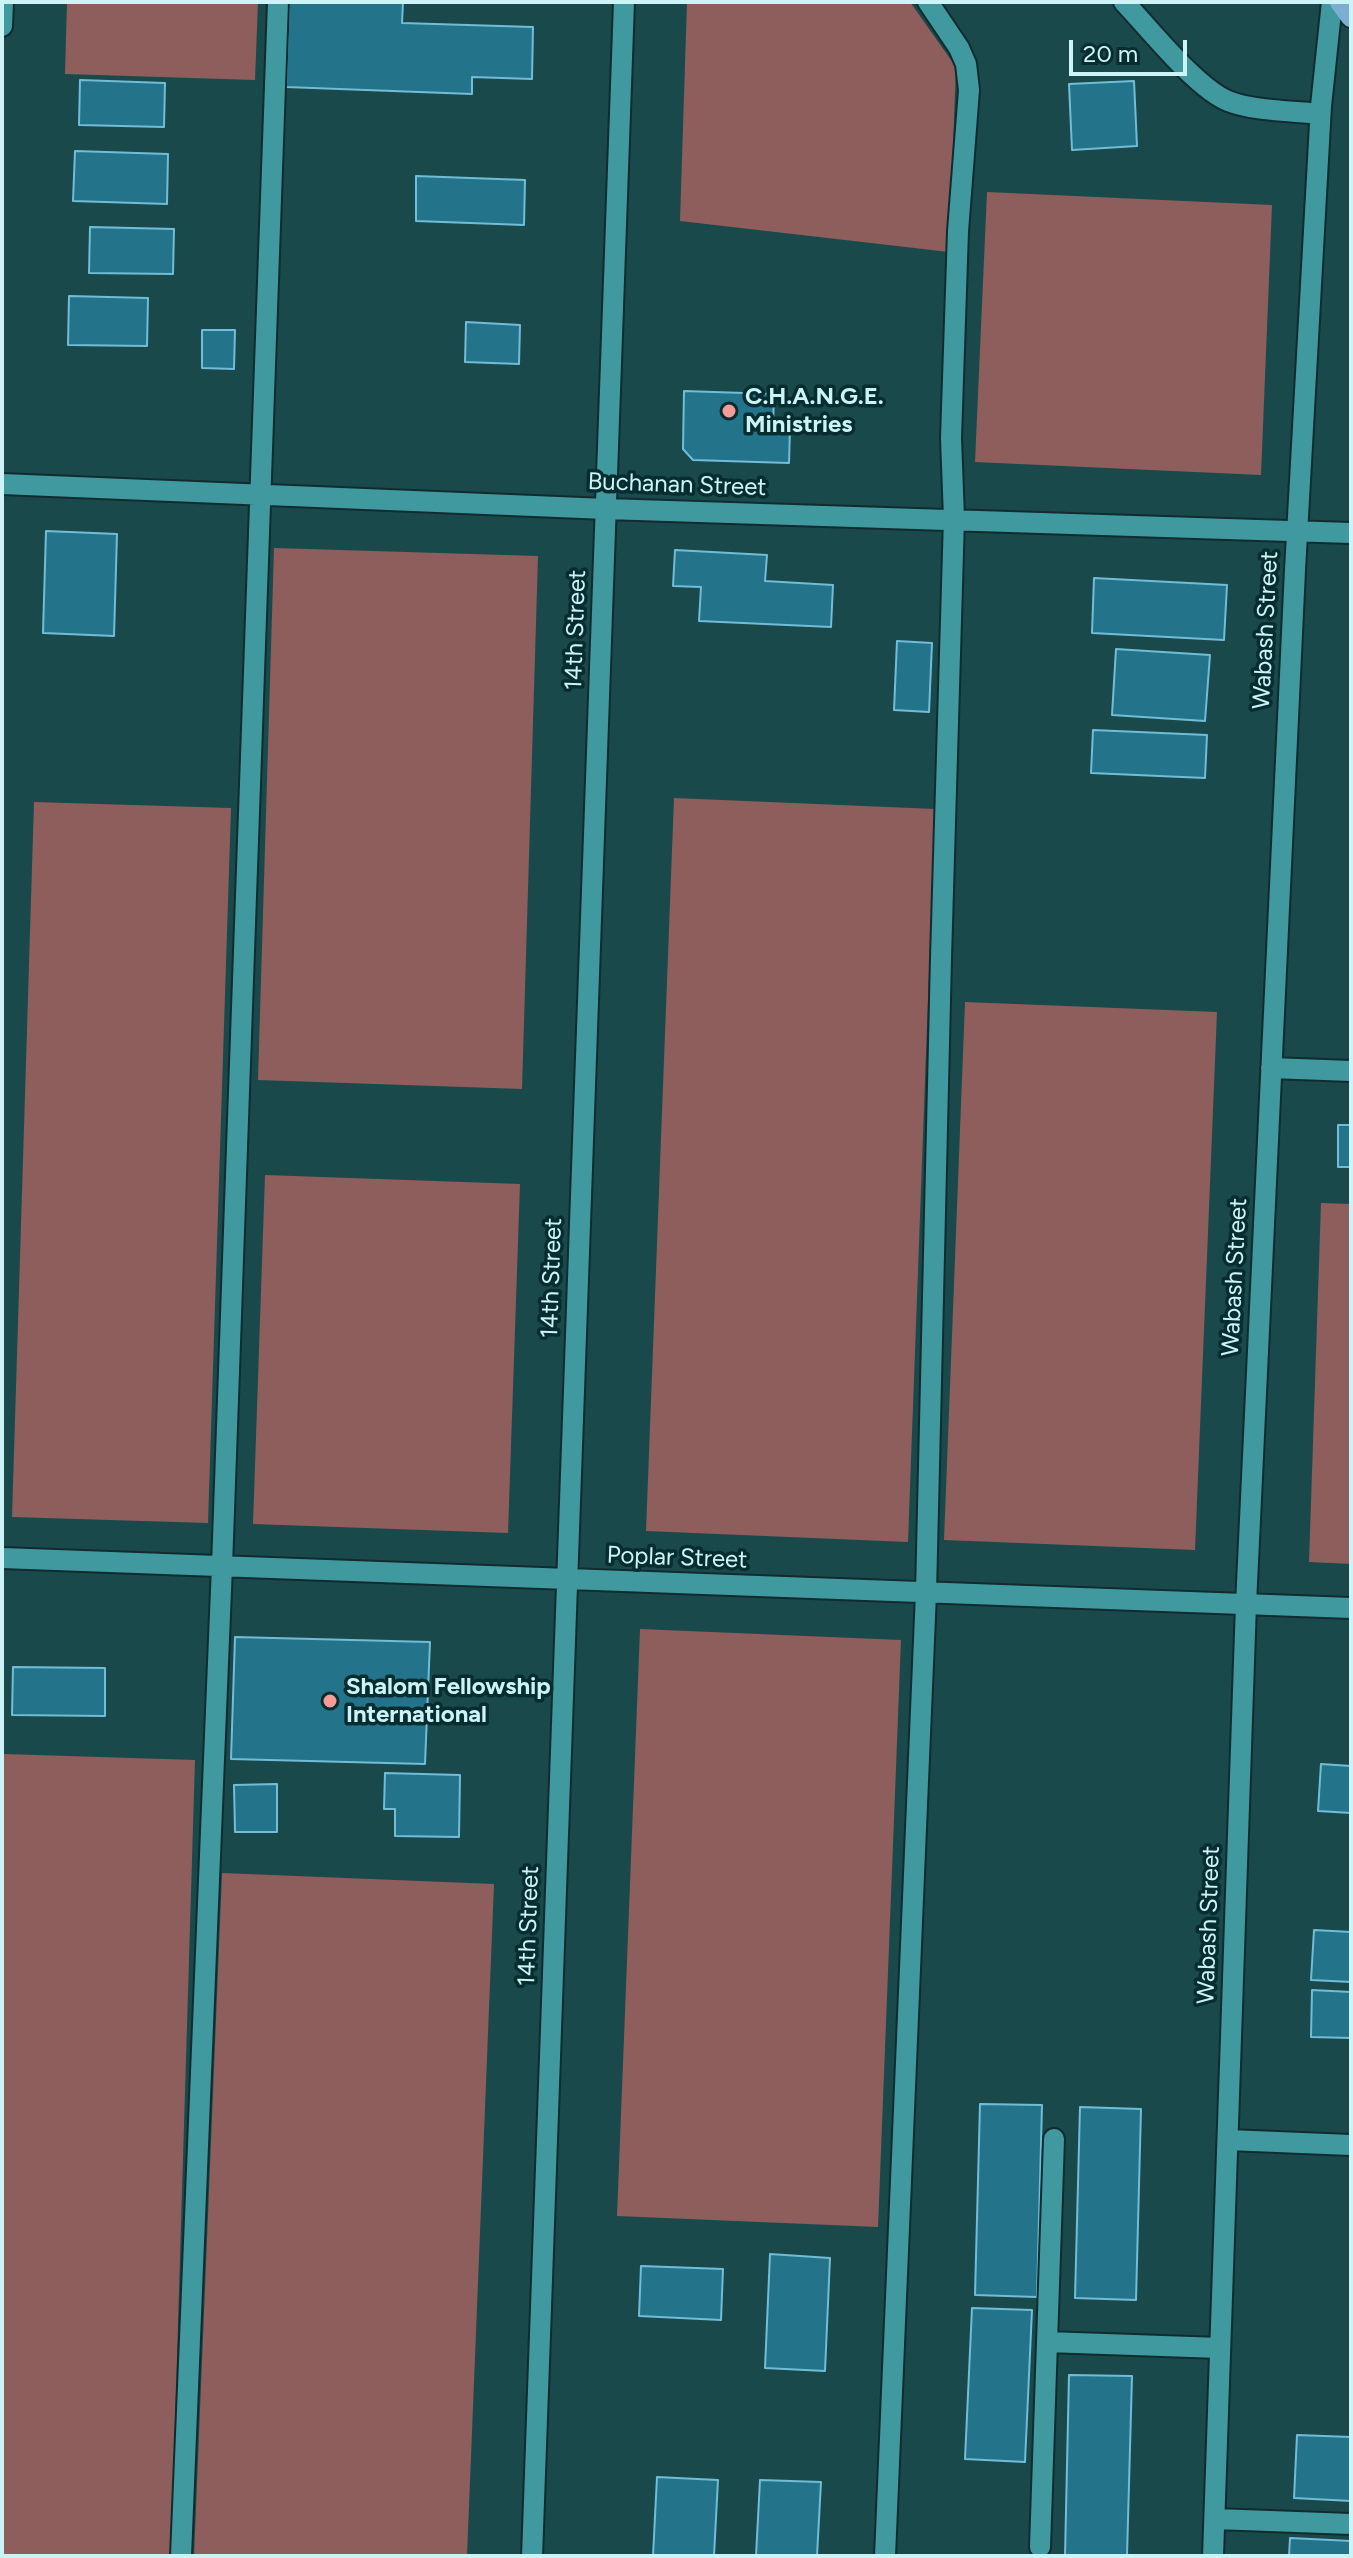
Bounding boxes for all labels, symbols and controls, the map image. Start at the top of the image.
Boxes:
scale bar [1073,24,1191,74]
text: 20 m [1083,39,1138,68]
place label: C.H.A.N.G.E. Ministries [745,383,884,439]
marker: C.H.A.N.G.E. Ministries [720,402,738,420]
street label: Buchanan Street [587,467,767,503]
street label: Wabash Street [1247,550,1285,710]
street label: 14th Street [560,569,592,691]
street label: Wabash Street [1216,1197,1254,1357]
street label: 14th Street [536,1217,568,1339]
street label: Poplar Street [606,1541,748,1575]
place label: Shalom Fellowship International [346,1673,551,1729]
marker: Shalom Fellowship International [321,1692,339,1710]
street label: Wabash Street [1192,1845,1226,2005]
street label: 14th Street [513,1865,545,1987]

